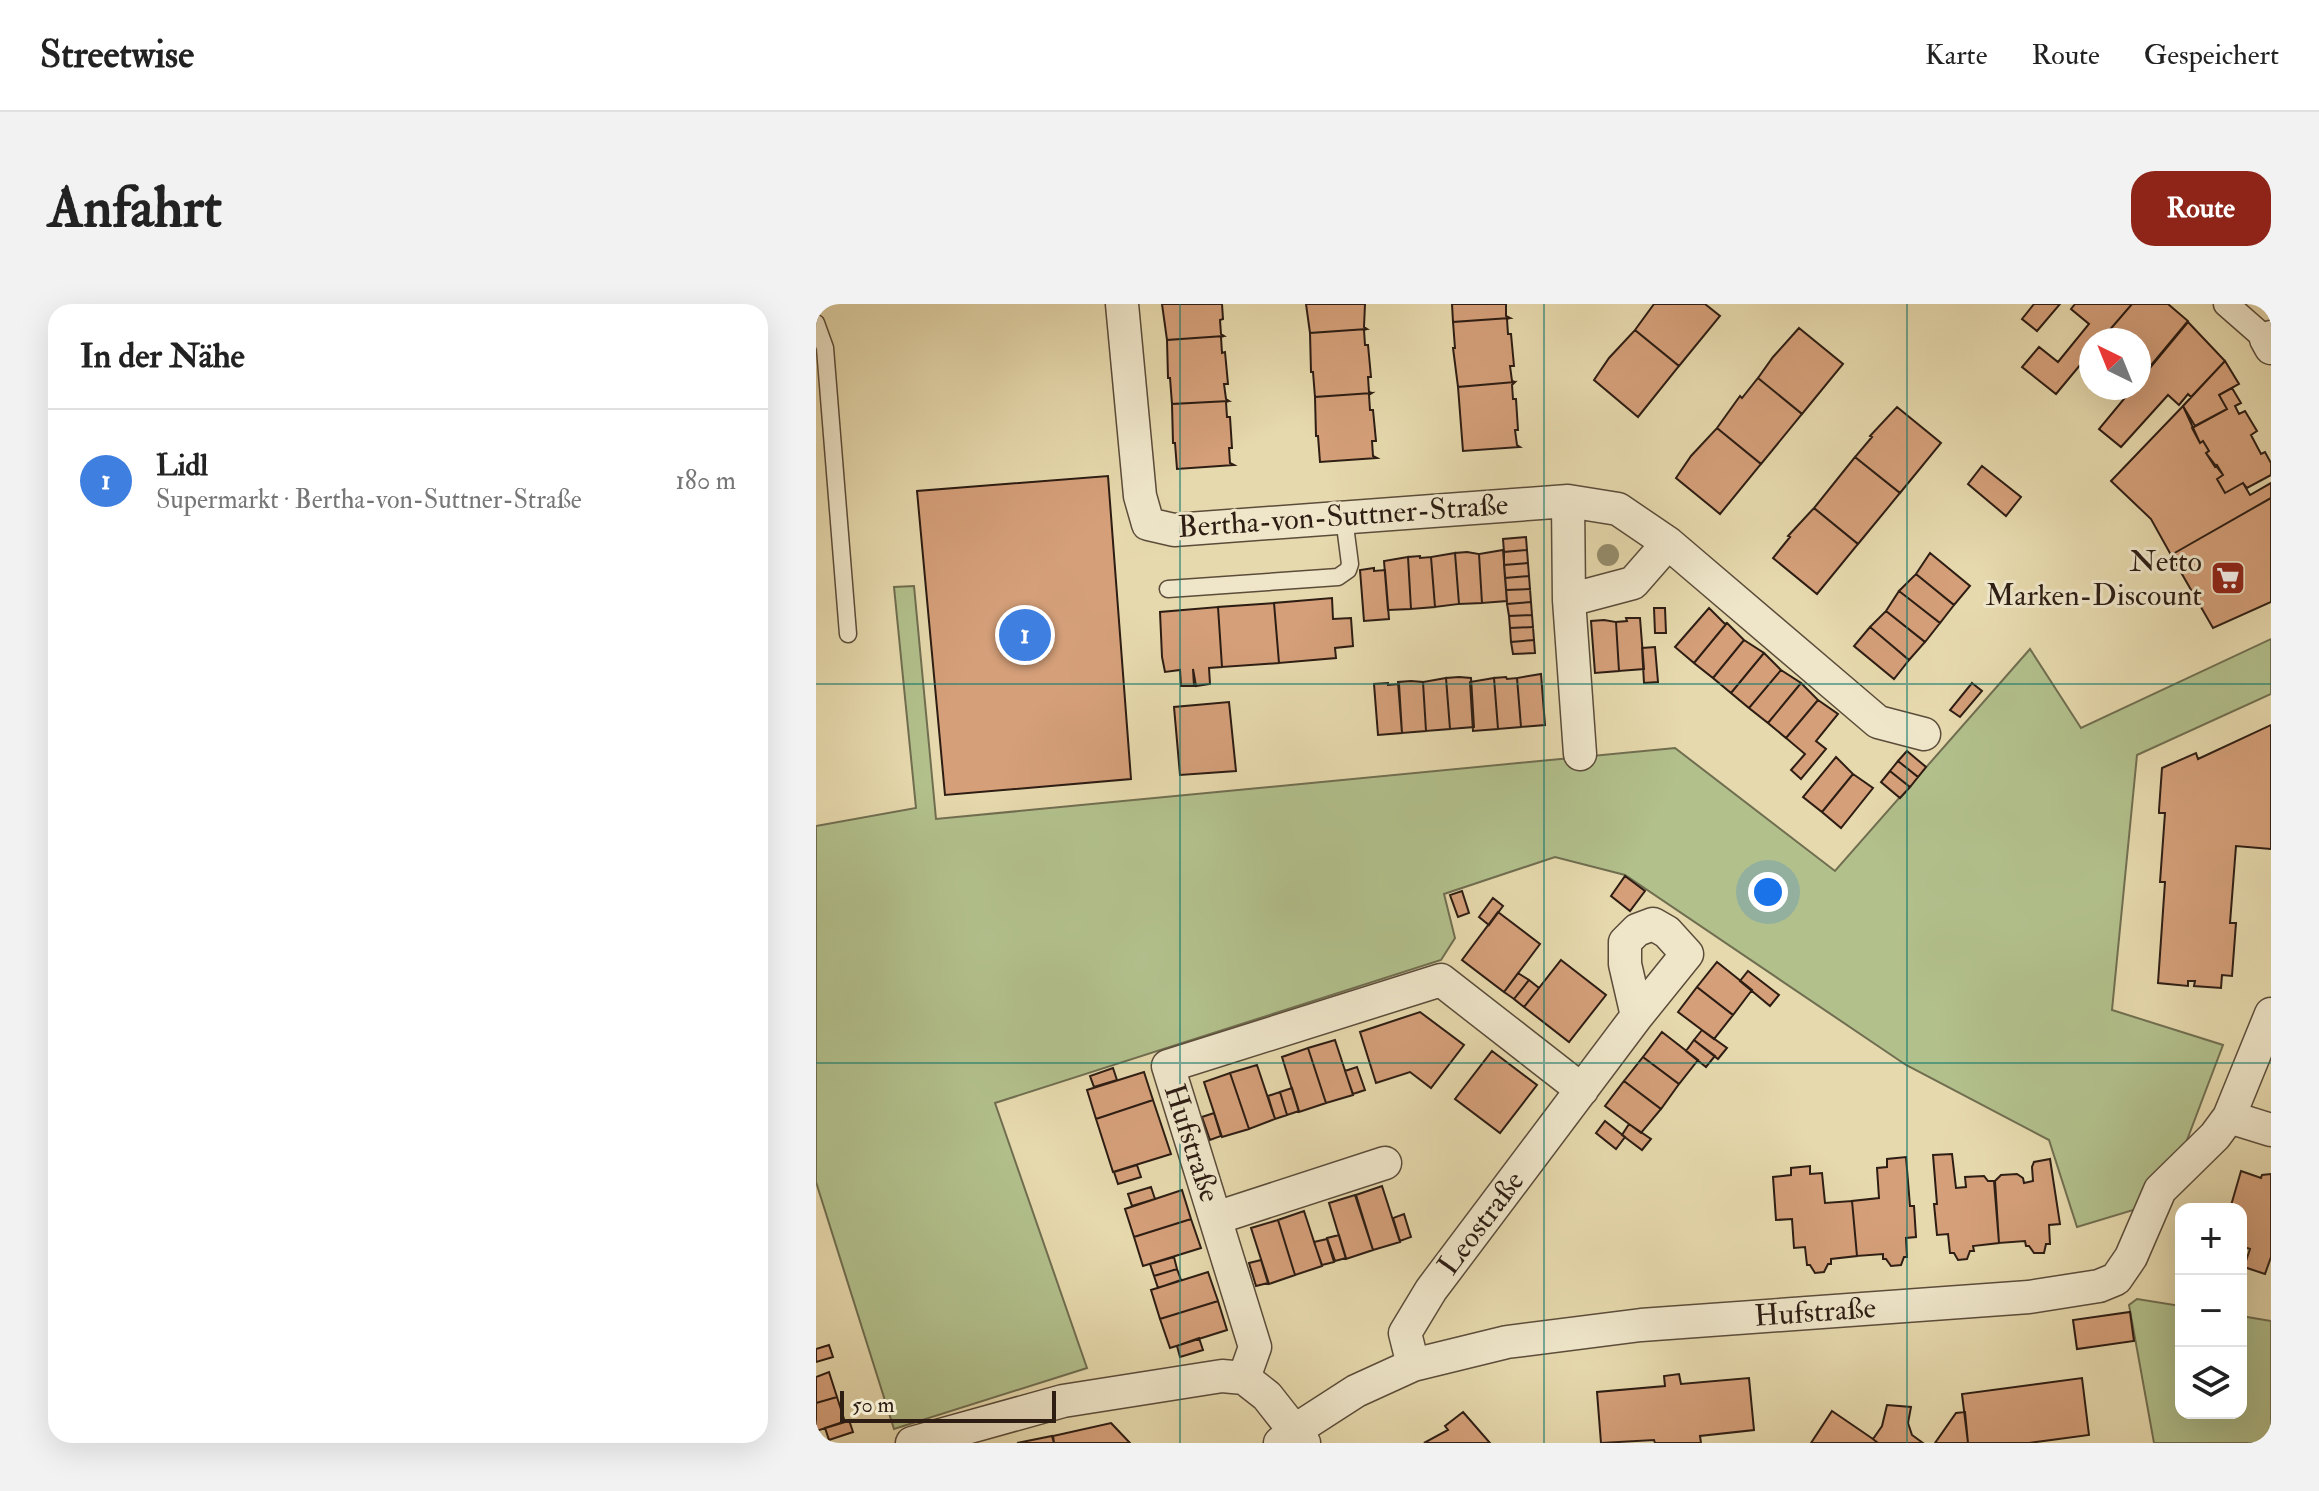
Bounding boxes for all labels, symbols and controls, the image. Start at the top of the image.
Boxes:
text: Streetwise [40,31,194,79]
text: Karte [1925,38,1987,73]
text: Route [2031,38,2100,73]
text: Gespeichert [2144,38,2279,73]
button: Route [2131,171,2271,246]
text: Anfahrt [48,173,222,244]
north arrow [2079,328,2151,400]
text: In der Nähe [80,335,245,378]
text: Lidl [156,447,208,484]
text: 1 [101,465,111,497]
text: 180 m [676,465,736,497]
text: Supermarkt · Bertha-von-Suttner-Straße [156,484,582,516]
street label: Bertha-von-Suttner-Straße [1177,486,1509,546]
place label: Netto Marken-Discount [1985,543,2202,614]
supermarket icon: Netto Marken-Discount [2209,559,2247,597]
pin: 1 [999,605,1051,665]
your location [1748,872,1788,912]
street label: Hufstraße [1156,1079,1228,1207]
street label: Leostraße [1430,1164,1532,1282]
map controls [2175,1203,2247,1419]
button: + [2175,1203,2247,1275]
button: − [2175,1275,2247,1347]
street label: Hufstraße [1753,1289,1877,1335]
button: layers [2175,1347,2247,1419]
scale bar [840,1387,1056,1423]
text: 50 m [852,1391,894,1419]

